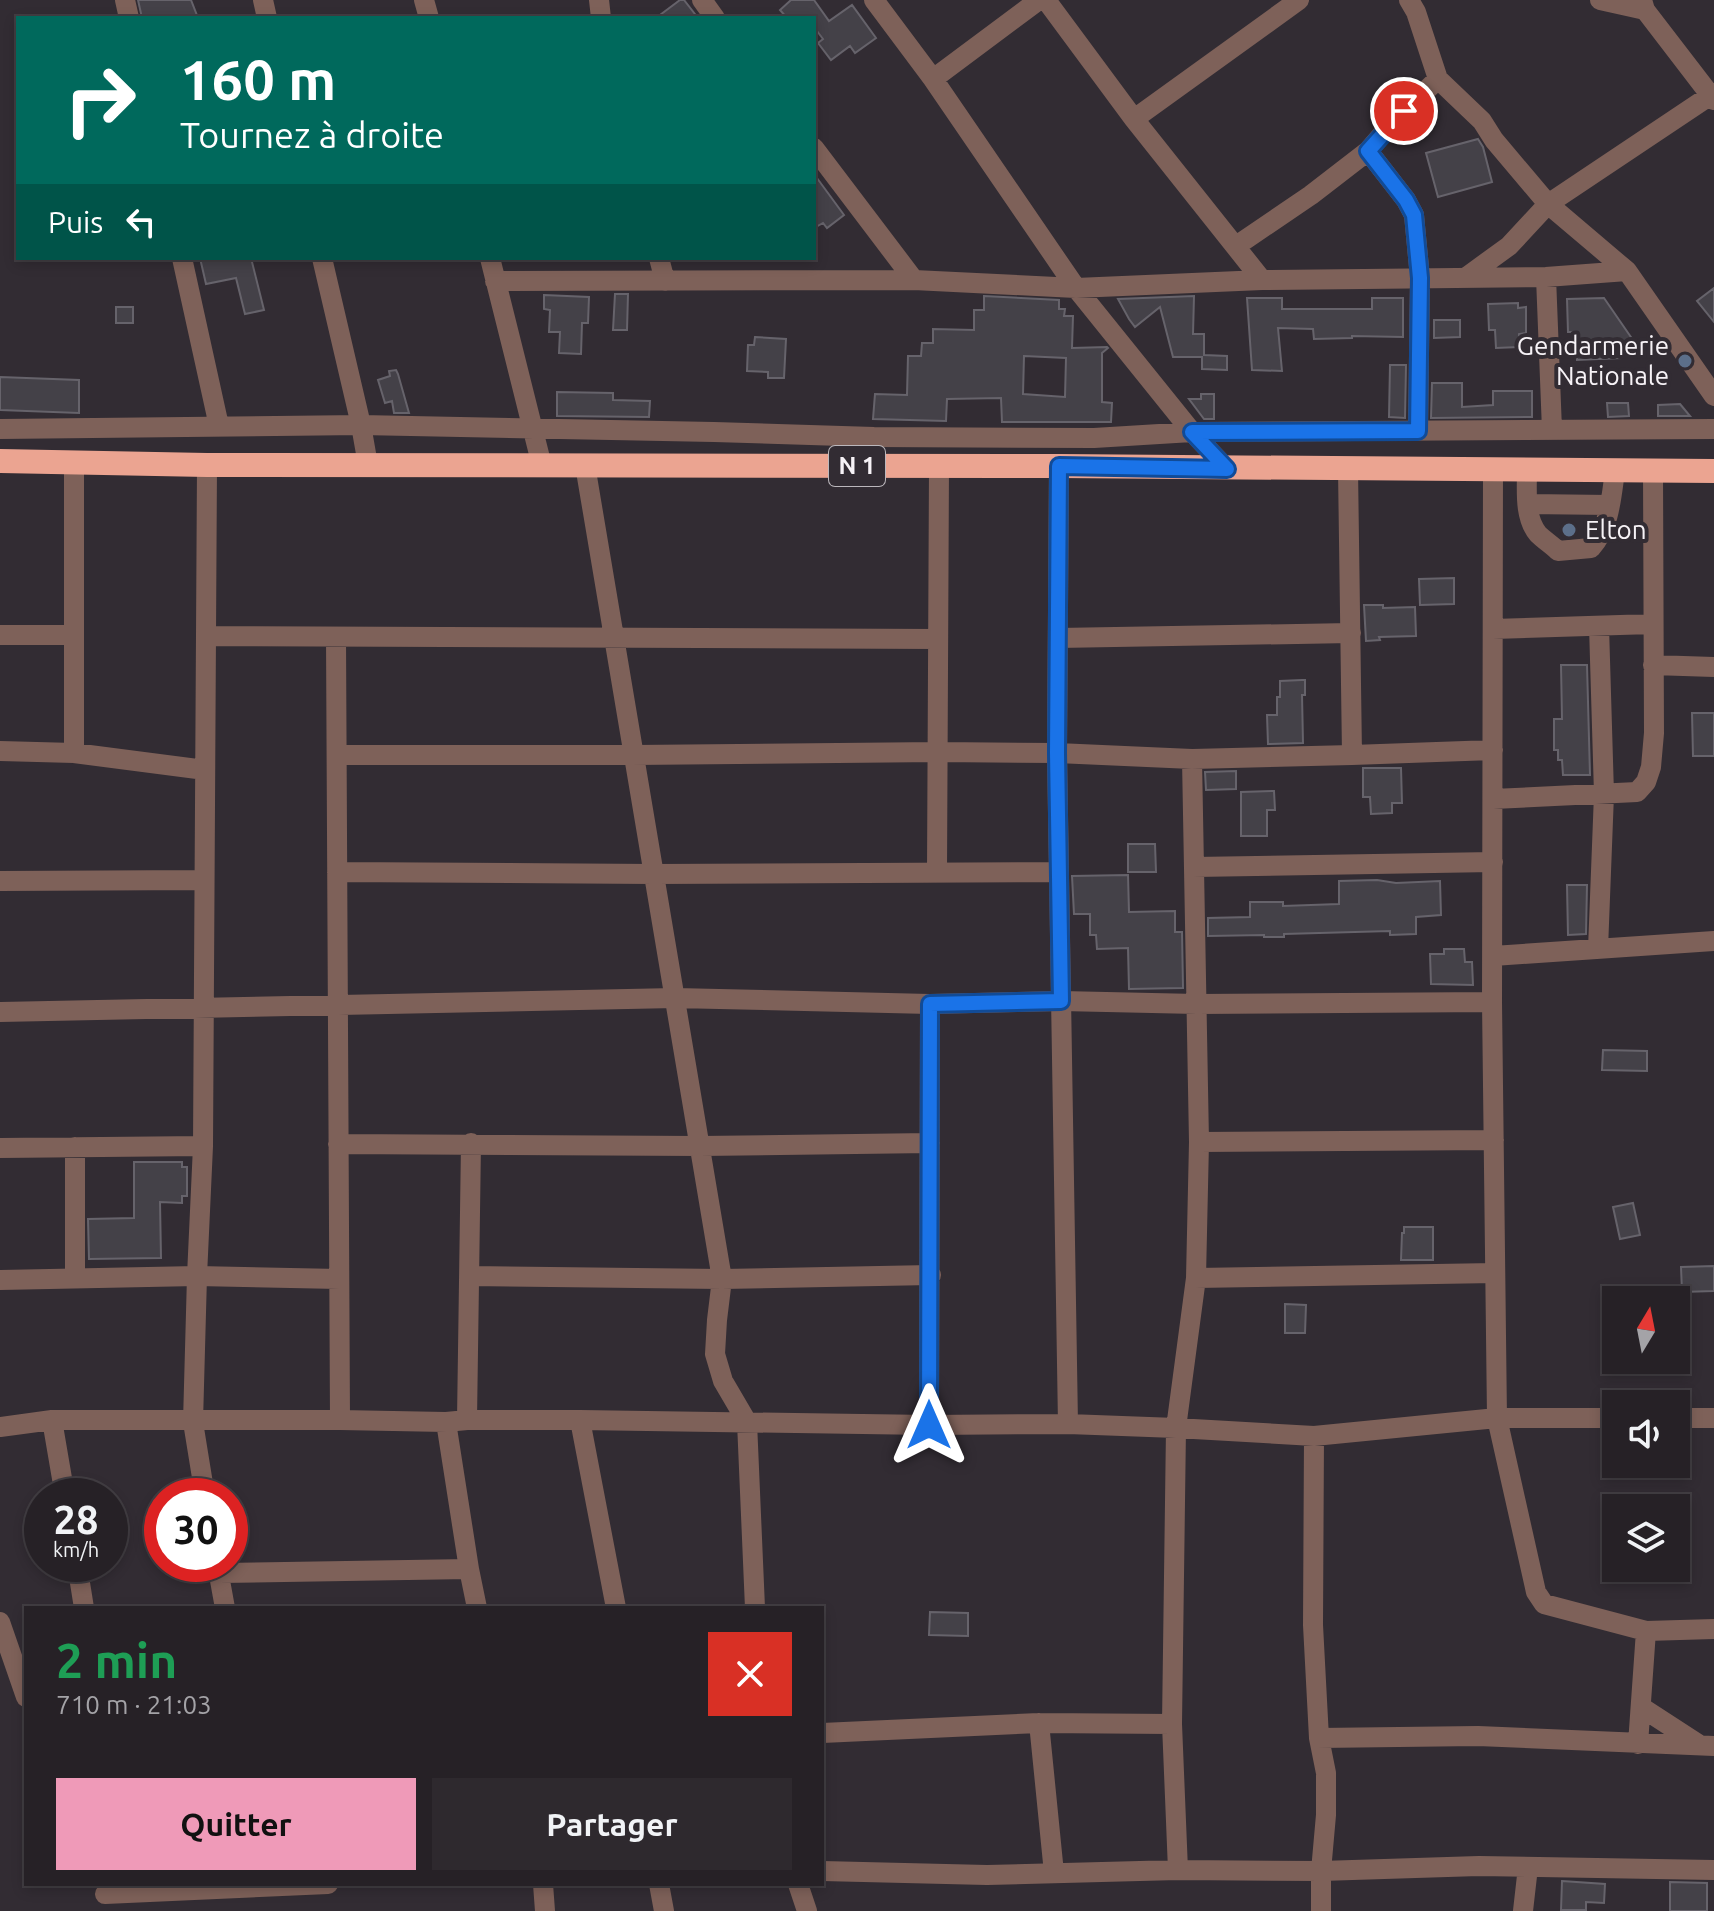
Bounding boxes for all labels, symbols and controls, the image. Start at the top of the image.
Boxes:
icon: right [48,48,152,152]
text: 160 m [180,48,336,111]
pin [1370,77,1438,145]
icon: arrive [1382,89,1426,133]
text: Tournez à droite [180,114,444,155]
icon: left [119,200,163,244]
text: Puis [48,205,103,239]
place label: Gendarmerie Nationale [1517,331,1669,390]
marker: Gendarmerie Nationale [1676,352,1694,370]
road number: N 1 [829,446,885,486]
place label: Elton [1585,515,1647,544]
marker: Elton [1560,521,1578,539]
north arrow [1602,1286,1690,1374]
map controls [1602,1286,1690,1582]
position arrow [887,1383,971,1467]
button: sound [1602,1390,1690,1478]
speed limit sign: 30 [144,1478,248,1582]
button: layers [1602,1494,1690,1582]
text: 28 [53,1497,99,1542]
text: km/h [53,1538,99,1561]
button: close [708,1632,792,1716]
text: 2 min [56,1633,177,1687]
text: 710 m · 21:03 [56,1690,212,1719]
button: Quitter [56,1778,416,1870]
button: Partager [432,1778,792,1870]

